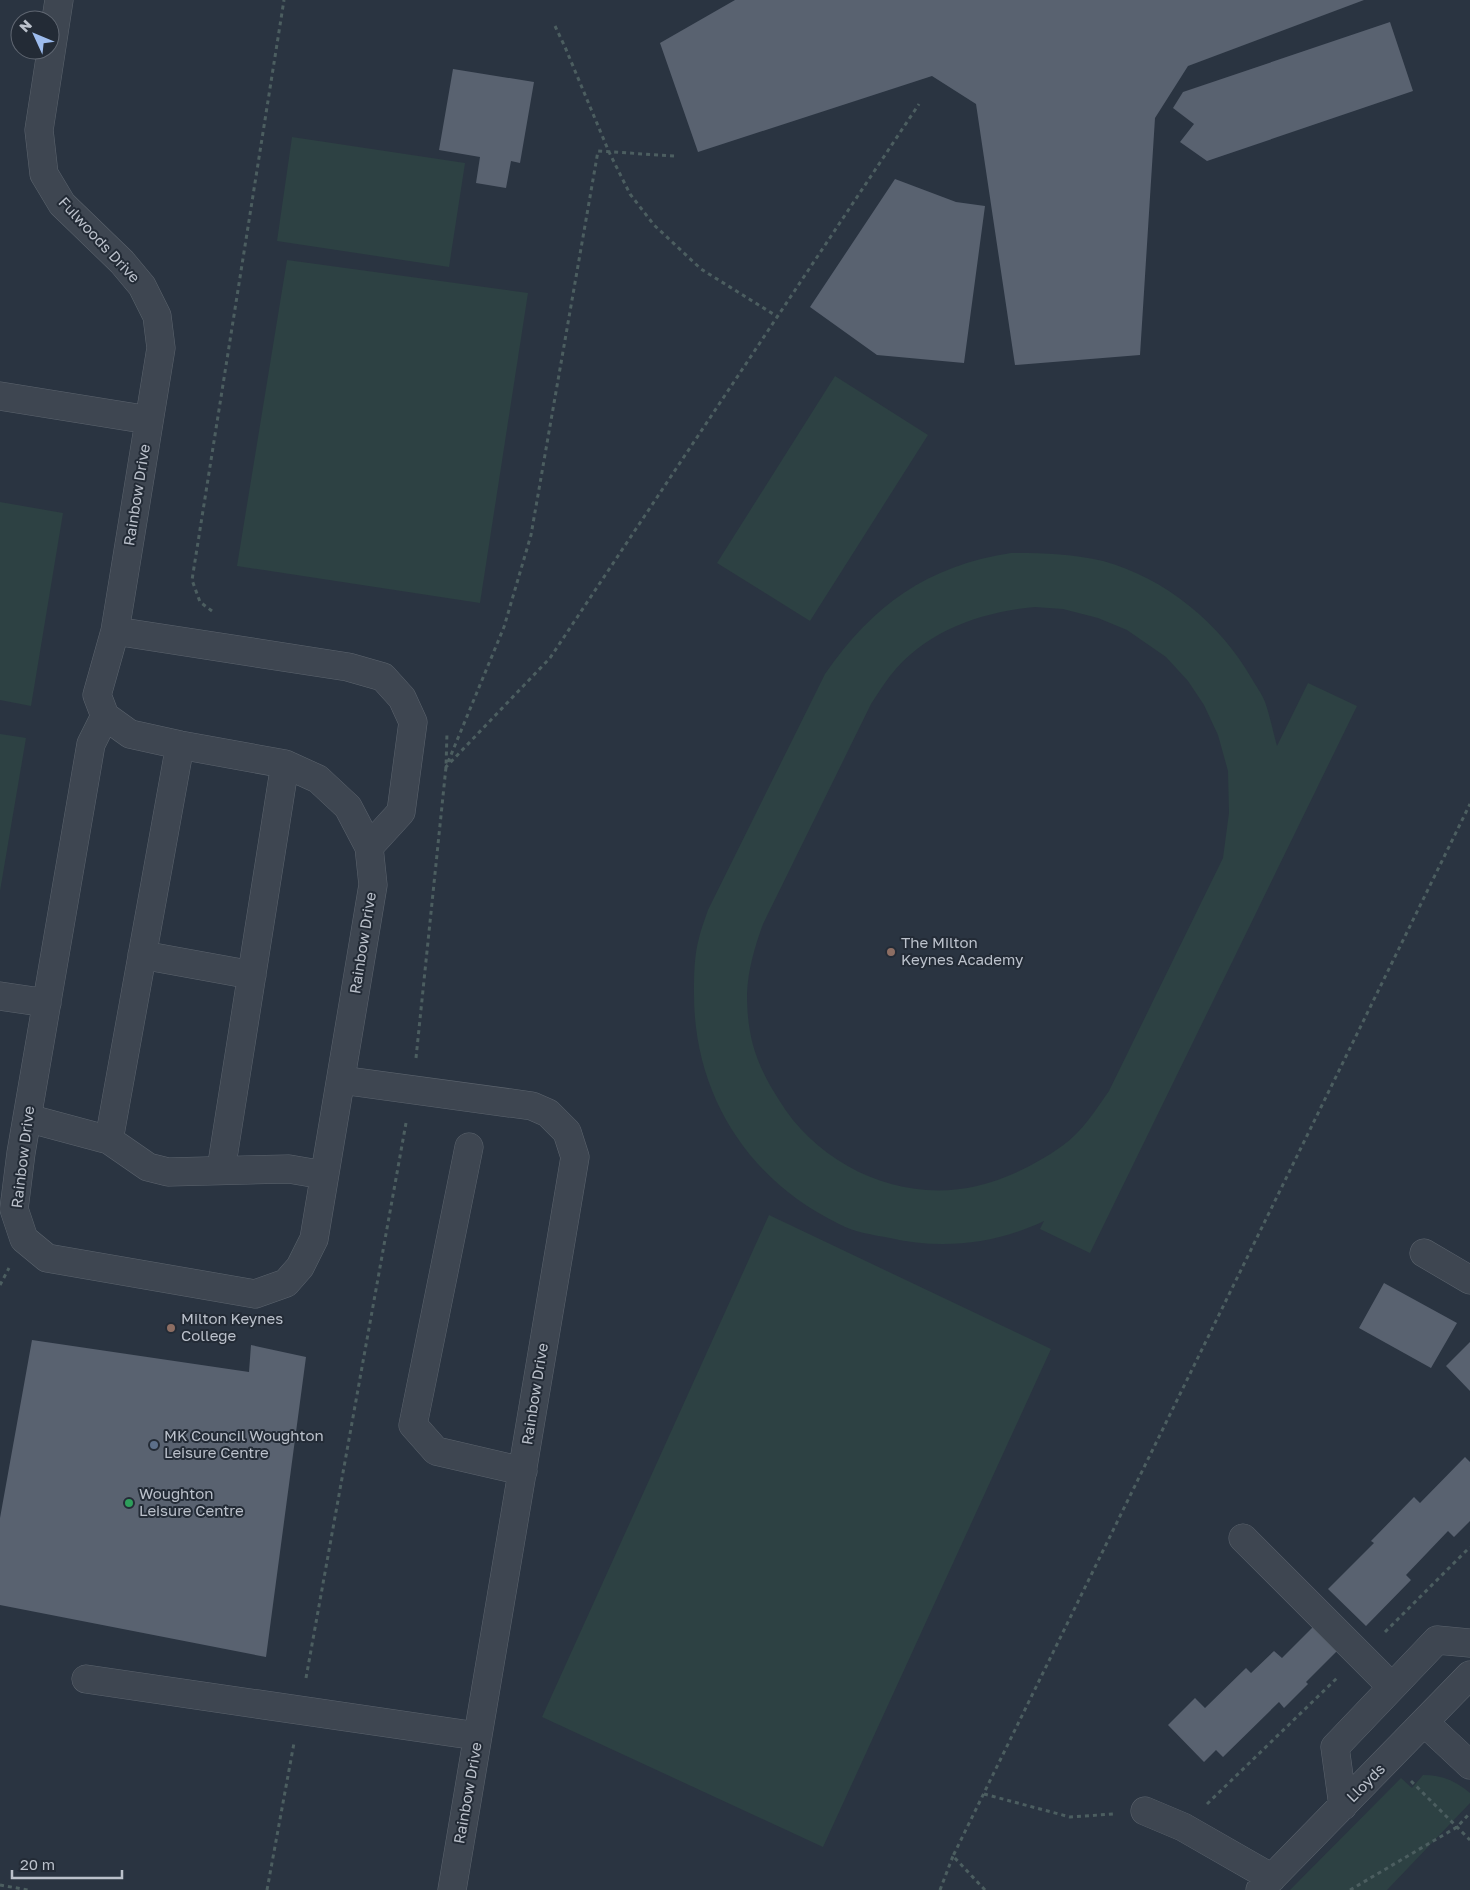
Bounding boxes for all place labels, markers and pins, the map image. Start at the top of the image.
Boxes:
place label: The Milton Keynes Academy [901,933,1024,968]
marker: The Milton Keynes Academy [885,946,897,958]
place label: Milton Keynes College [181,1309,283,1344]
marker: Milton Keynes College [165,1322,177,1334]
place label: MK Council Woughton Leisure Centre [164,1426,324,1461]
marker: MK Council Woughton Leisure Centre [148,1439,160,1451]
place label: Woughton Leisure Centre [139,1484,244,1519]
marker: Woughton Leisure Centre [123,1497,135,1509]

